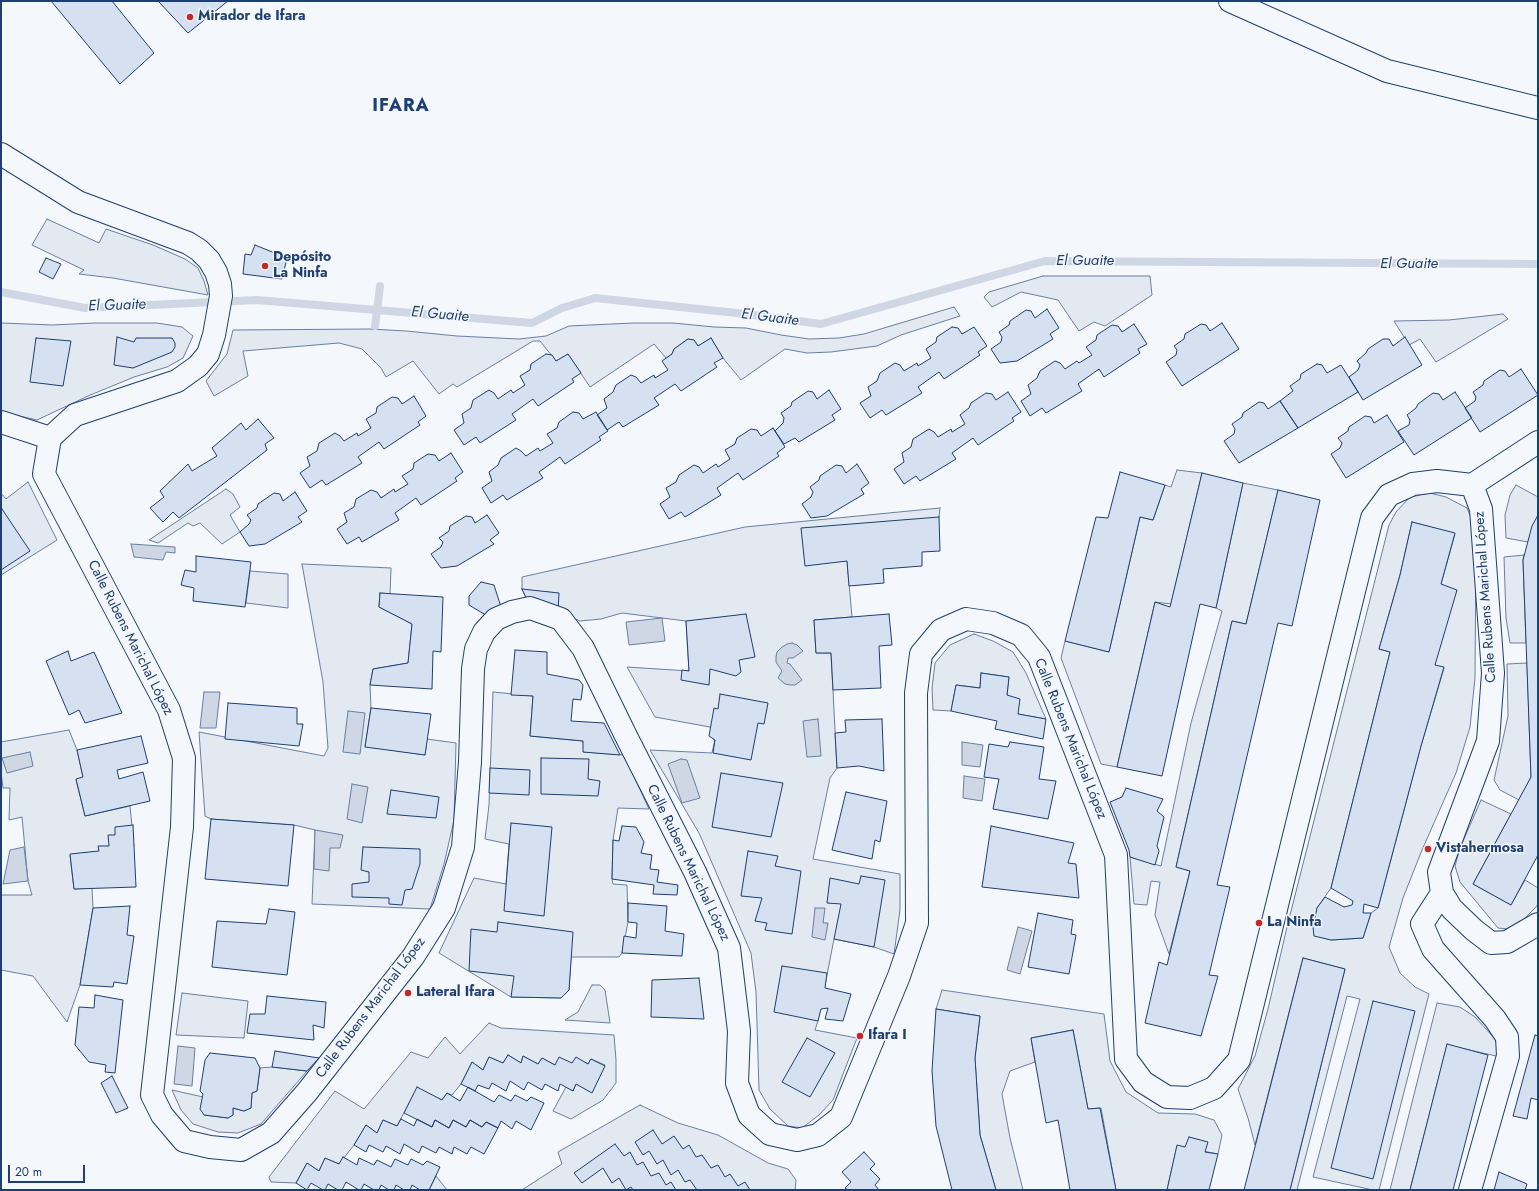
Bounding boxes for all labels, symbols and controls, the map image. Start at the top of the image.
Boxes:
place label: Mirador de Ifara [198,9,305,25]
marker: Mirador de Ifara [185,12,195,22]
district label: IFARA [372,96,430,118]
place label: Depósito La Ninfa [273,250,331,282]
water label: El Guaite [1056,252,1114,270]
water label: El Guaite [1380,255,1438,273]
marker: Depósito La Ninfa [260,261,270,271]
water label: El Guaite [88,296,146,316]
water label: El Guaite [410,304,470,326]
water label: El Guaite [740,306,800,330]
street label: Calle Rubens Marichal López [1472,511,1500,683]
street label: Calle Rubens Marichal López [84,558,176,718]
street label: Calle Rubens Marichal López [1030,656,1110,822]
street label: Calle Rubens Marichal López [643,782,733,944]
place label: Vistahermosa [1436,841,1524,857]
marker: Vistahermosa [1423,844,1433,854]
place label: La Ninfa [1267,915,1322,931]
marker: La Ninfa [1254,918,1264,928]
street label: Calle Rubens Marichal López [313,934,429,1082]
place label: Lateral Ifara [416,985,495,1001]
marker: Lateral Ifara [403,988,413,998]
place label: Ifara I [868,1028,907,1044]
marker: Ifara I [855,1031,865,1041]
scale bar [10,1157,87,1183]
text: 20 m [15,1163,42,1181]

